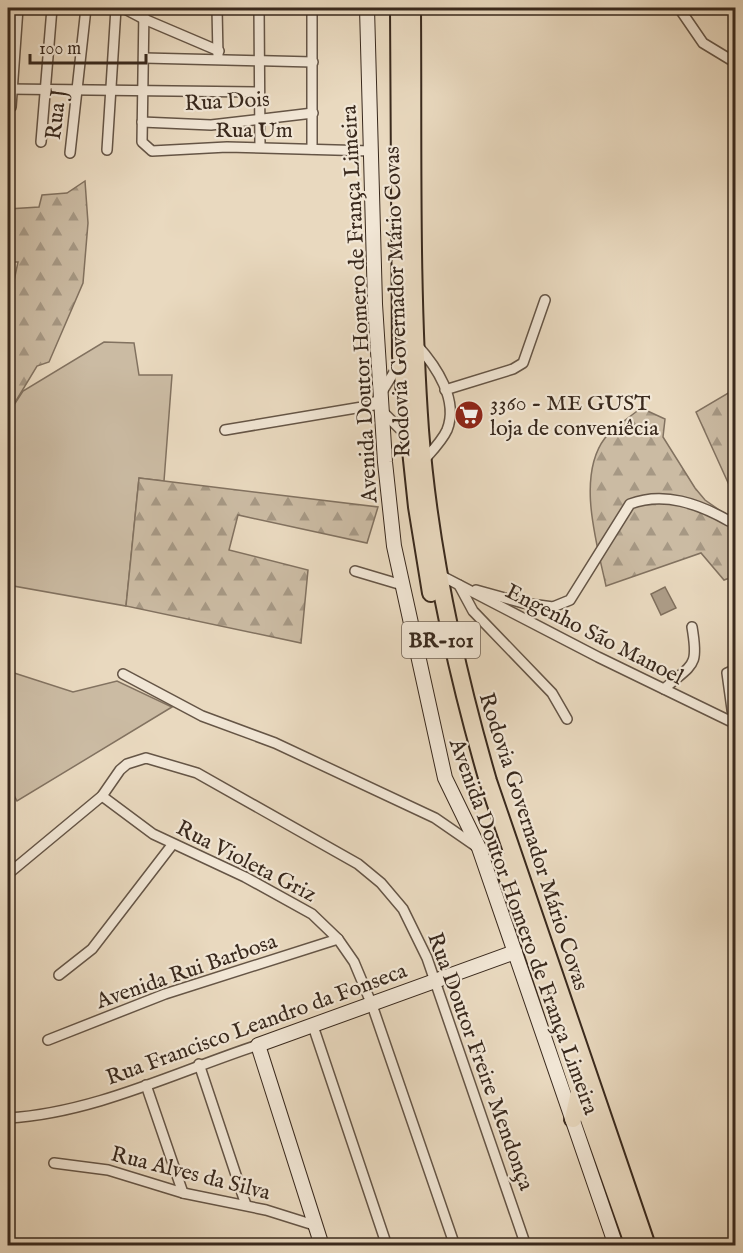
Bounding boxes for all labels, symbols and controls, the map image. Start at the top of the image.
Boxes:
scale bar [30,27,146,65]
text: 100 m [39,38,81,61]
street label: Rua Dois [184,86,270,118]
street label: Rua J [40,87,74,141]
street label: Avenida Doutor Homero de França Limeira [336,104,384,504]
street label: Rua Um [215,117,293,145]
street label: Rodovia Governador Mário Covas [379,146,417,458]
place label: 3360 - ME GUST loja de conveniêcia [490,390,659,443]
supermarket icon: 3360 - ME GUST loja de conveniêcia [453,399,485,431]
street label: Engenho São Manoel [500,578,688,692]
road number: BR-101 [402,622,480,658]
street label: Rodovia Governador Mário Covas [472,689,595,994]
street label: Avenida Doutor Homero de França Limeira [442,734,605,1119]
street label: Rua Violeta Griz [171,814,321,909]
street label: Avenida Rui Barbosa [92,928,281,1016]
street label: Rua Doutor Freire Mendonça [420,929,540,1195]
street label: Rua Francisco Leandro da Fonseca [102,957,411,1092]
street label: Rua Alves da Silva [108,1141,274,1207]

